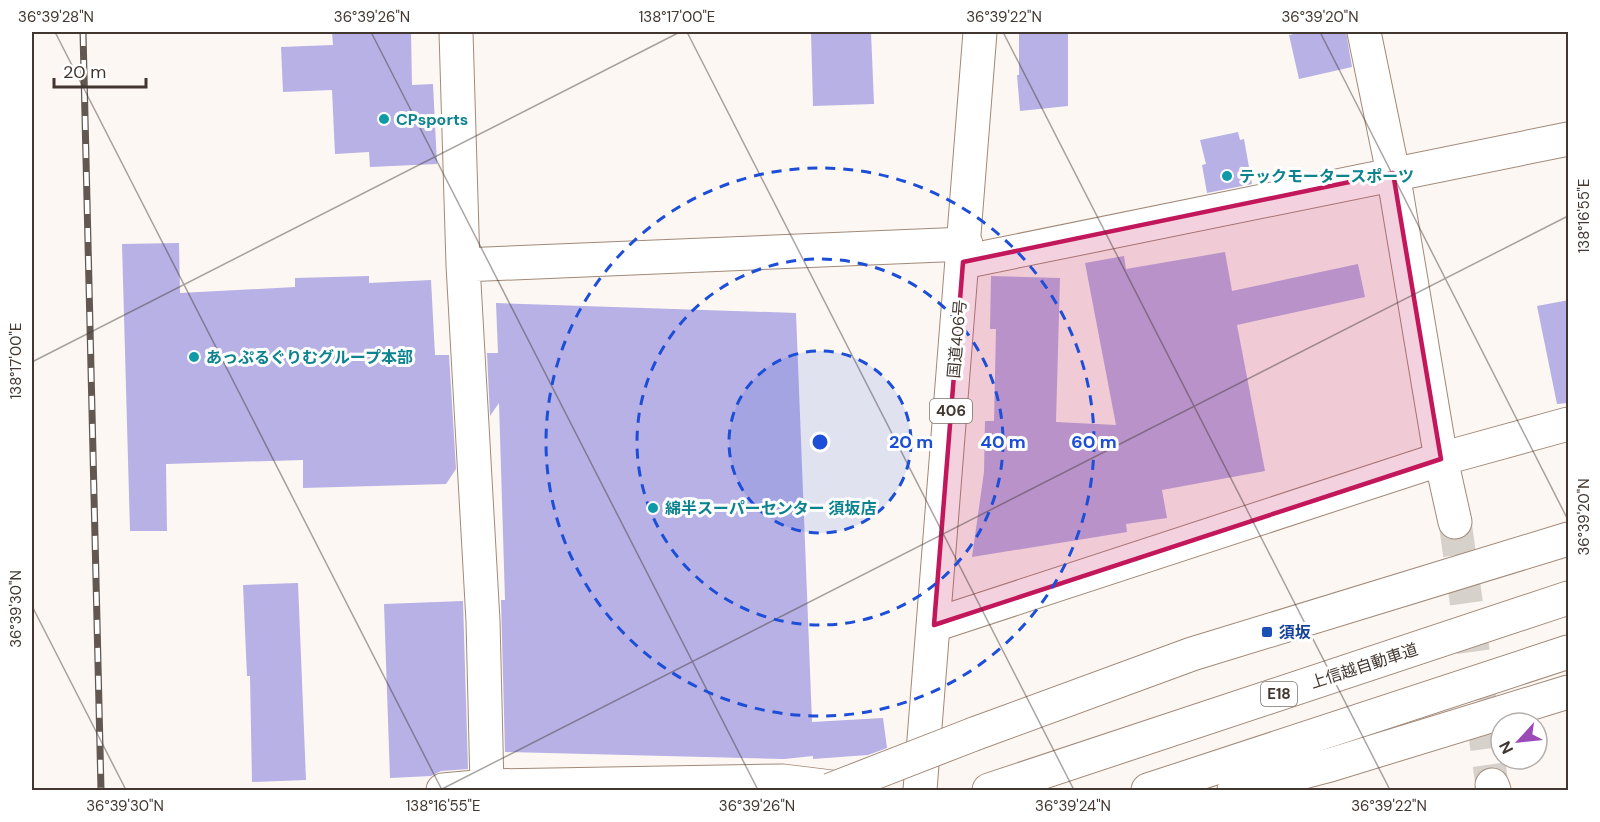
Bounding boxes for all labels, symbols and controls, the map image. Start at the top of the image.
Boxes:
text: 36°39'28"N [18,7,94,27]
text: 36°39'26"N [334,7,410,27]
text: 138°17'00"E [639,7,715,27]
text: 36°39'22"N [966,7,1042,27]
text: 36°39'20"N [1281,7,1359,27]
scale bar [54,51,146,89]
text: 20 m [63,60,106,84]
place label: CPsports [396,109,468,130]
marker: CPsports [377,112,391,126]
place label: テックモータースポーツ [1239,166,1414,187]
marker: テックモータースポーツ [1220,169,1234,183]
text: 138°16'55"E [1574,179,1594,253]
street label: 国道406号 [943,299,971,379]
text: 138°17'00"E [6,323,26,399]
place label: あっぷるぐりむグループ本部 [206,347,413,368]
marker: あっぷるぐりむグループ本部 [187,350,201,364]
road number: 406 [930,399,972,423]
text: 20 m [889,430,933,454]
text: 40 m [980,430,1026,454]
text: 60 m [1071,430,1117,454]
centre of rings [810,432,830,452]
text: 36°39'20"N [1574,478,1594,556]
place label: 綿半スーパーセンター 須坂店 [665,498,877,519]
marker: 綿半スーパーセンター 須坂店 [646,501,660,515]
text: 36°39'30"N [6,570,26,648]
place label: 須坂 [1279,622,1311,643]
marker: 須坂 [1260,625,1274,639]
street label: 上信越自動車道 [1307,639,1421,693]
road number: E18 [1261,682,1297,706]
north arrow [1489,711,1549,771]
text: N [1494,738,1518,758]
text: 36°39'30"N [86,796,164,816]
text: 138°16'55"E [406,796,480,816]
text: 36°39'26"N [719,796,795,816]
text: 36°39'24"N [1035,796,1111,816]
text: 36°39'22"N [1351,796,1427,816]

